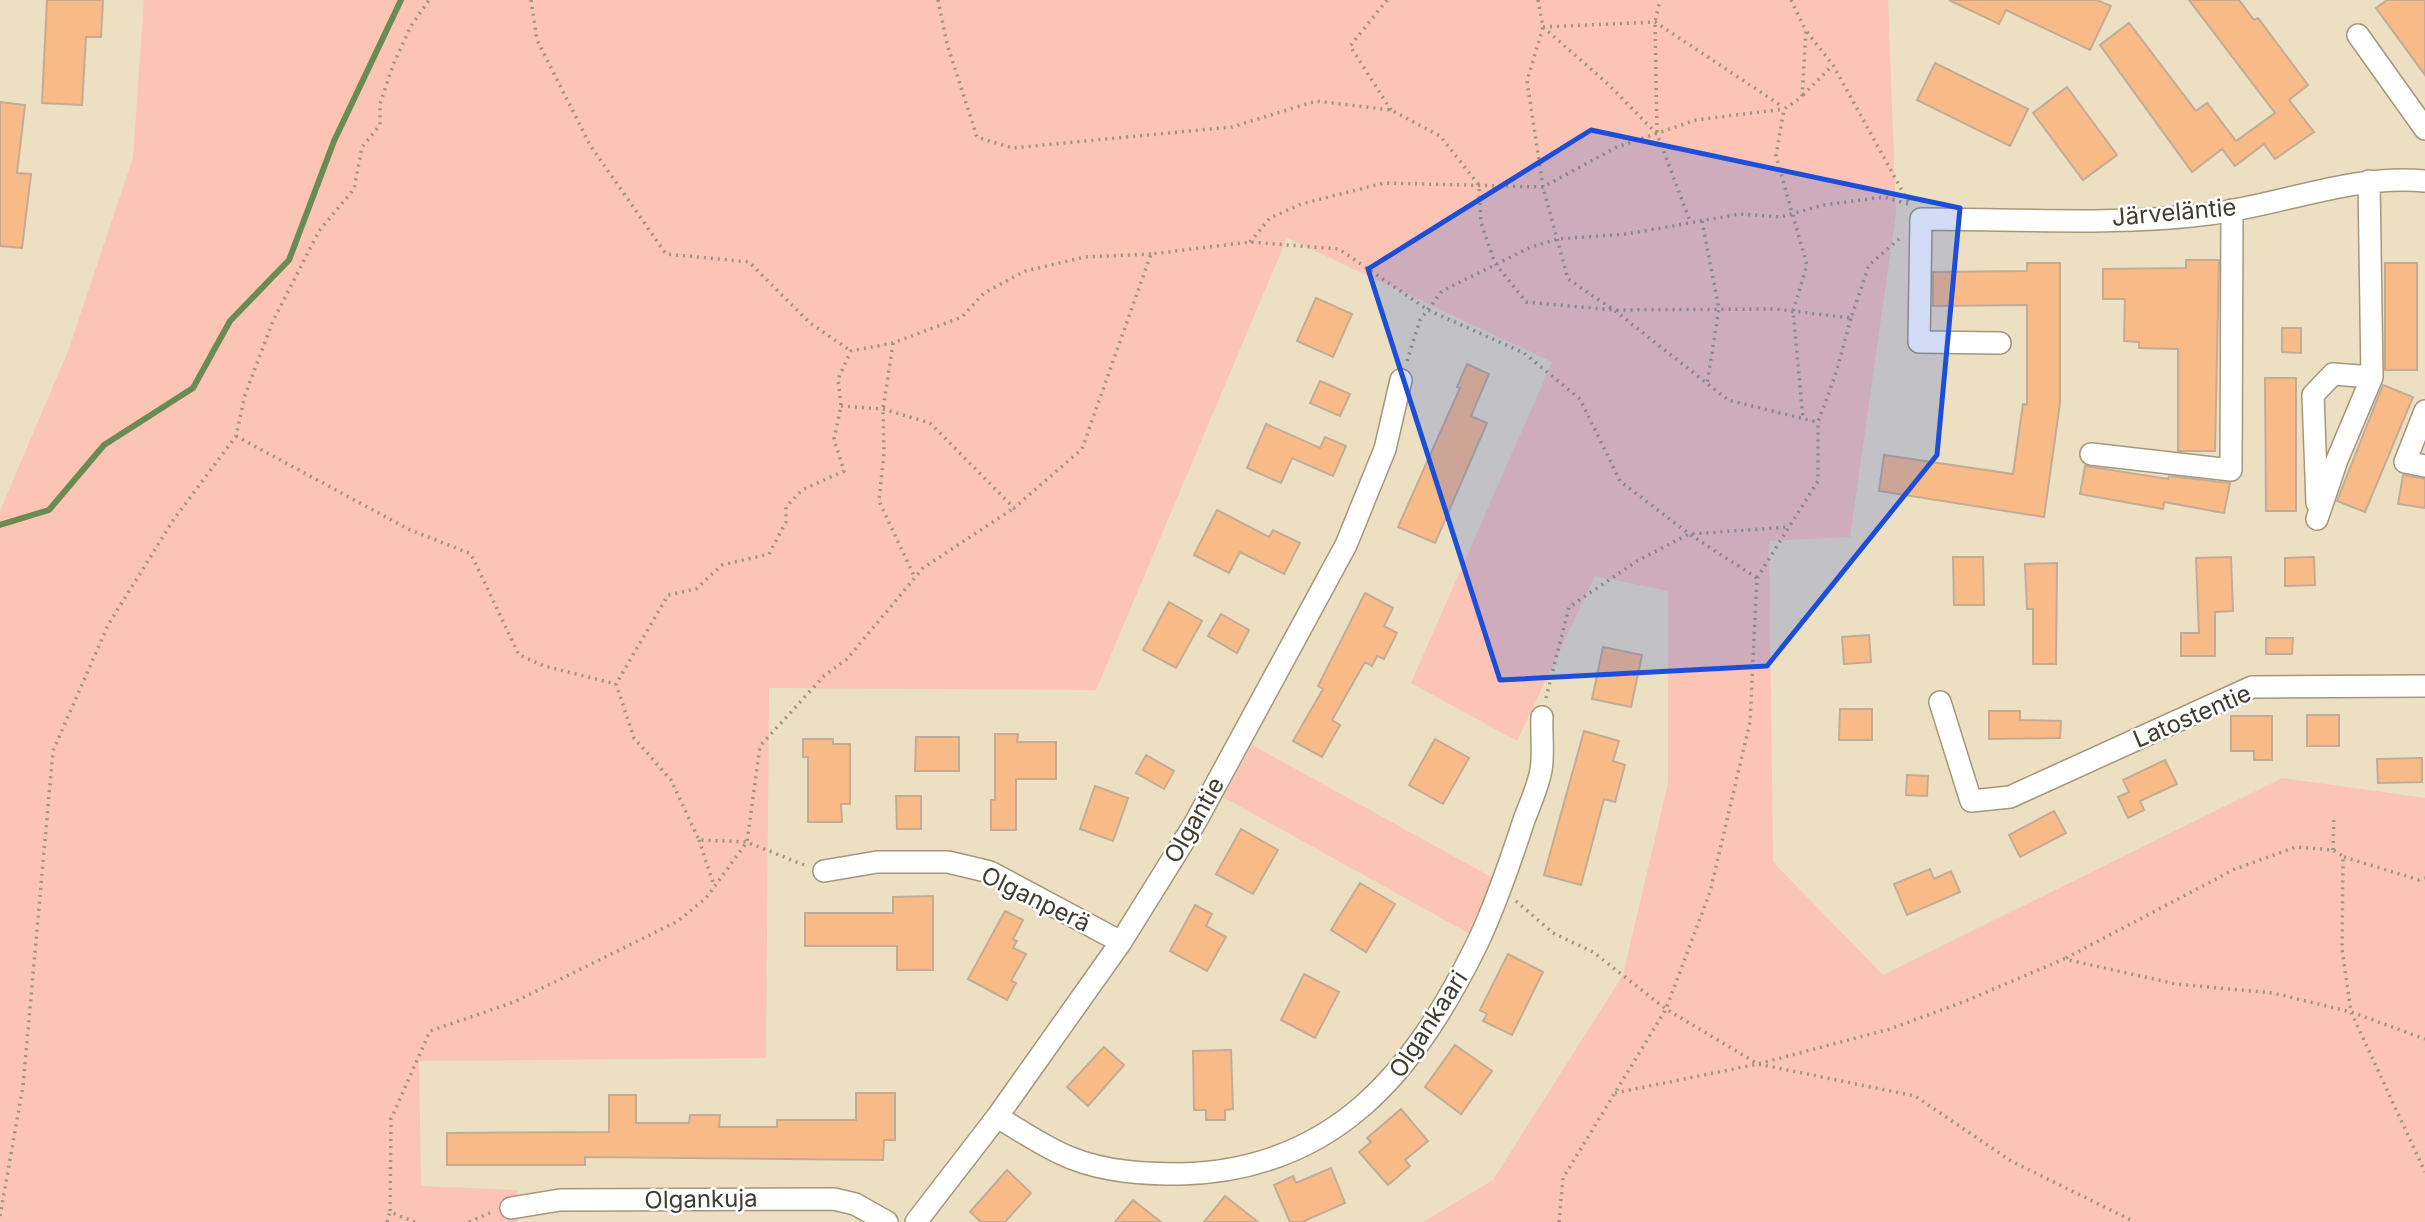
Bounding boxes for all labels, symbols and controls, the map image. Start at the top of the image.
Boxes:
street label: Järveläntie [2111,192,2237,232]
street label: Latostentie [2129,678,2255,754]
street label: Olgantie [1158,772,1230,868]
street label: Olganperä [977,860,1095,938]
street label: Olgankaari [1383,965,1473,1083]
street label: Olgankuja [644,1184,758,1214]

